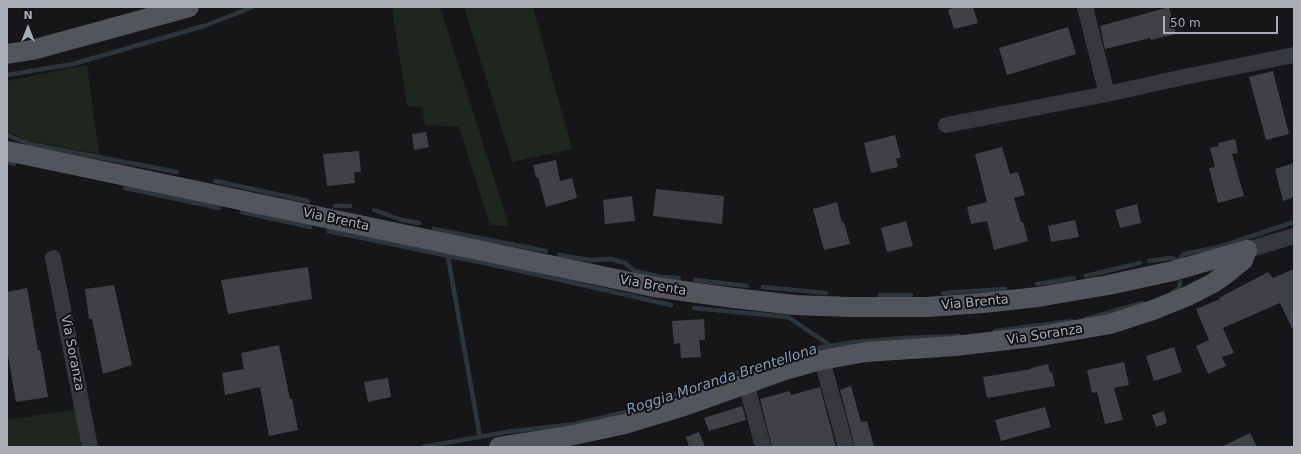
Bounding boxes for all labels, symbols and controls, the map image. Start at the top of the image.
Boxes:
north arrow [8,8,48,48]
scale bar [1165,8,1280,34]
text: N [23,9,33,22]
text: 50 m [1170,16,1201,30]
street label: Via Brenta [301,205,371,235]
street label: Via Brenta [618,272,688,300]
street label: Via Brenta [941,292,1009,314]
street label: Via Soranza [57,314,87,392]
street label: Via Soranza [1006,321,1084,349]
water label: Roggia Moranda Brentellona [625,341,819,419]

